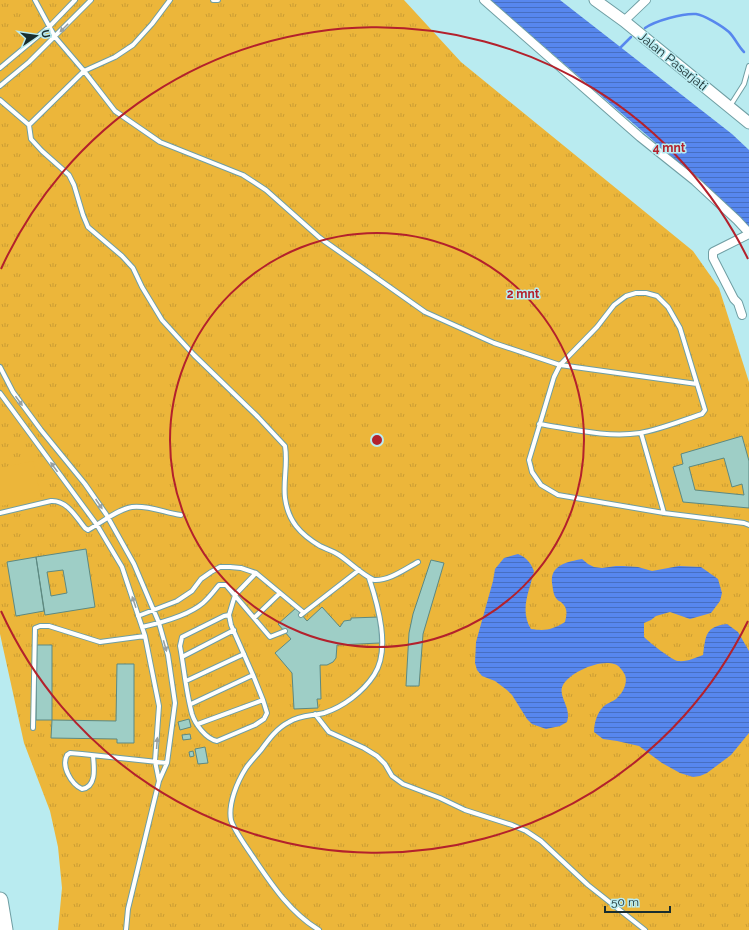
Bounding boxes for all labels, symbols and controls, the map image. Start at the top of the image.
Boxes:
north arrow [16,16,56,56]
one-way arrow [59,23,69,33]
text: U [38,28,53,39]
street label: Jalan Pasarjati [635,28,711,94]
text: 4 mnt [653,141,686,155]
text: 2 mnt [507,287,540,301]
one-way arrow [15,396,24,407]
centre of rings [370,433,384,447]
one-way arrow [50,462,58,472]
one-way arrow [95,499,103,509]
one-way arrow [131,596,137,608]
one-way arrow [162,641,168,653]
one-way arrow [153,737,160,749]
scale bar [605,888,670,914]
text: 50 m [611,895,639,909]

